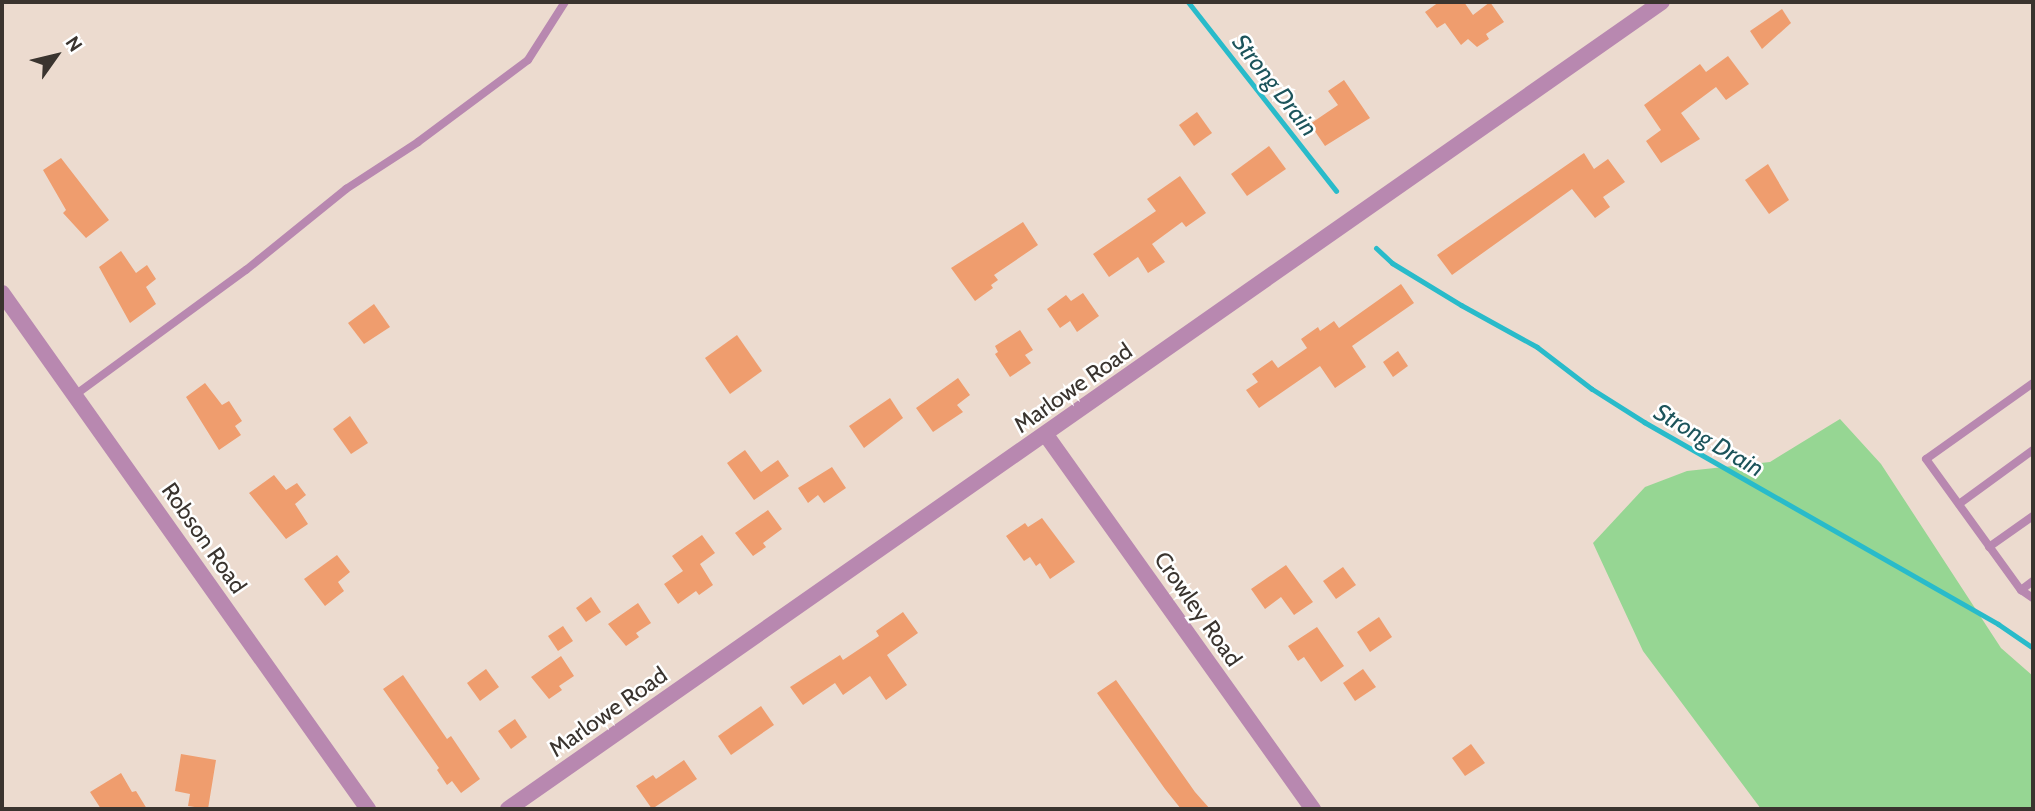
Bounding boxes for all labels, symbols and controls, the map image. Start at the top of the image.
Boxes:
north arrow [21,21,91,91]
water label: Strong Drain [1226,28,1324,142]
text: N [61,32,87,56]
street label: Marlowe Road [1009,337,1137,439]
water label: Strong Drain [1649,397,1769,483]
street label: Robson Road [156,477,252,599]
street label: Crowley Road [1148,546,1248,672]
street label: Marlowe Road [544,661,672,763]

